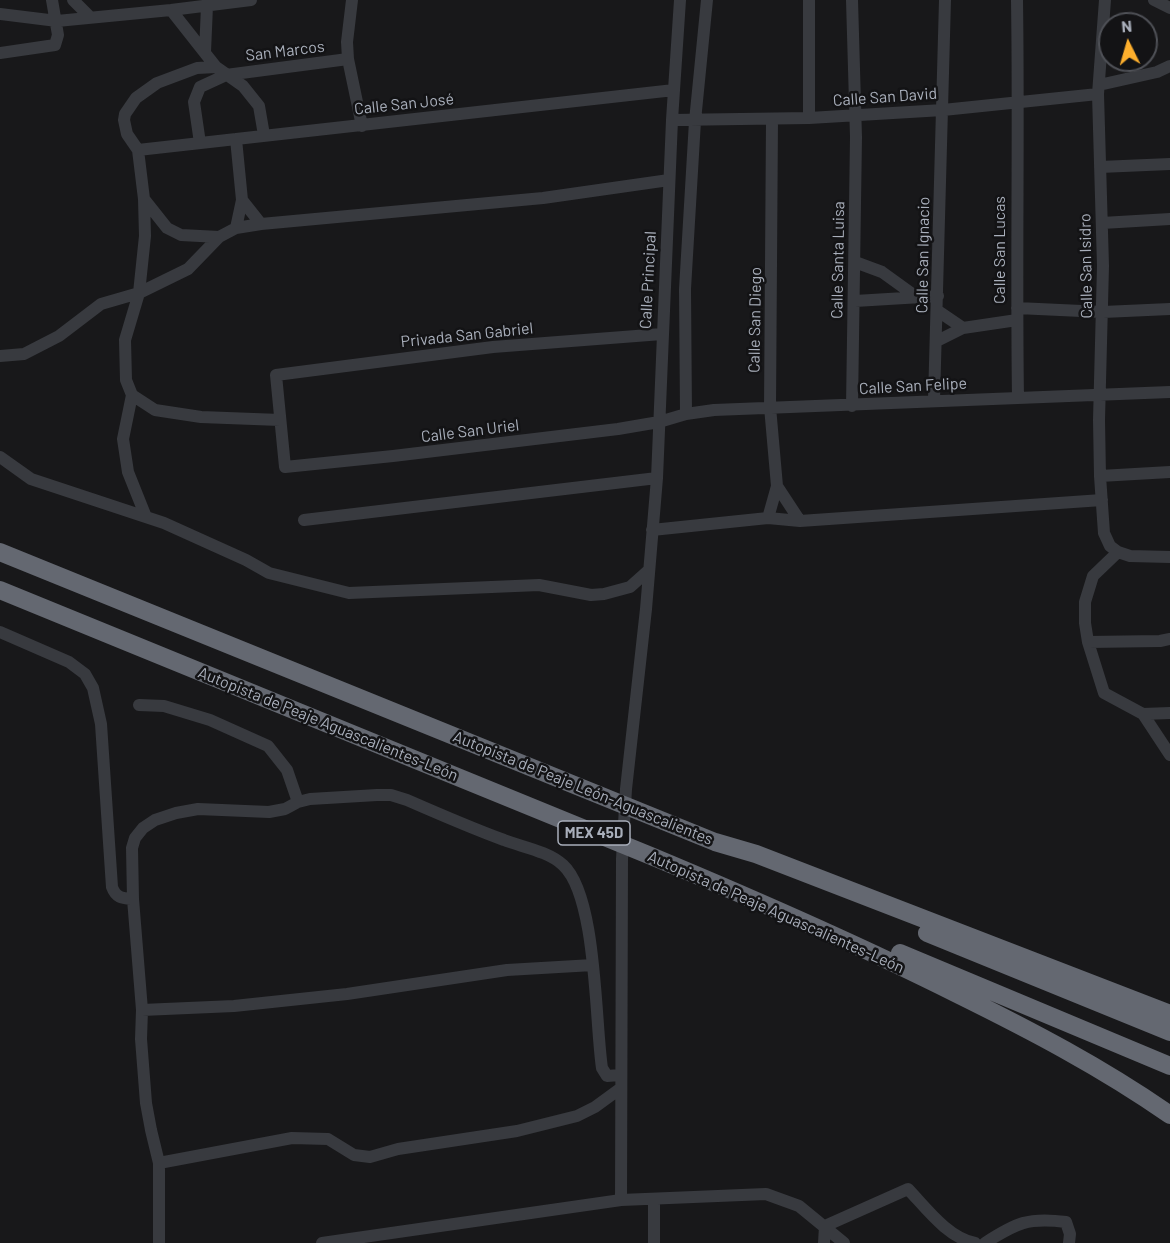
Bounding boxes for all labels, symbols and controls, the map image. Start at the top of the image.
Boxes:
north arrow [1098,12,1158,72]
text: N [1120,16,1133,35]
street label: San Marcos [244,37,326,65]
street label: Calle San David [832,84,938,110]
street label: Calle San José [353,89,455,119]
street label: Calle San Ignacio [912,196,934,314]
street label: Calle San Lucas [990,196,1010,304]
street label: Calle Santa Luisa [827,201,849,319]
street label: Calle San Isidro [1075,213,1097,319]
street label: Calle Principal [636,231,660,329]
street label: Calle San Diego [744,267,766,373]
street label: Privada San Gabriel [400,318,534,352]
street label: Calle San Felipe [858,374,968,398]
street label: Calle San Uriel [420,415,520,447]
street label: Autopista de Peaje Aguascalientes-León [195,663,461,785]
street label: Autopista de Peaje León-Aguascalientes [450,727,716,849]
road number: MEX 45D [558,821,630,845]
street label: Autopista de Peaje Aguascalientes-León [645,847,907,977]

